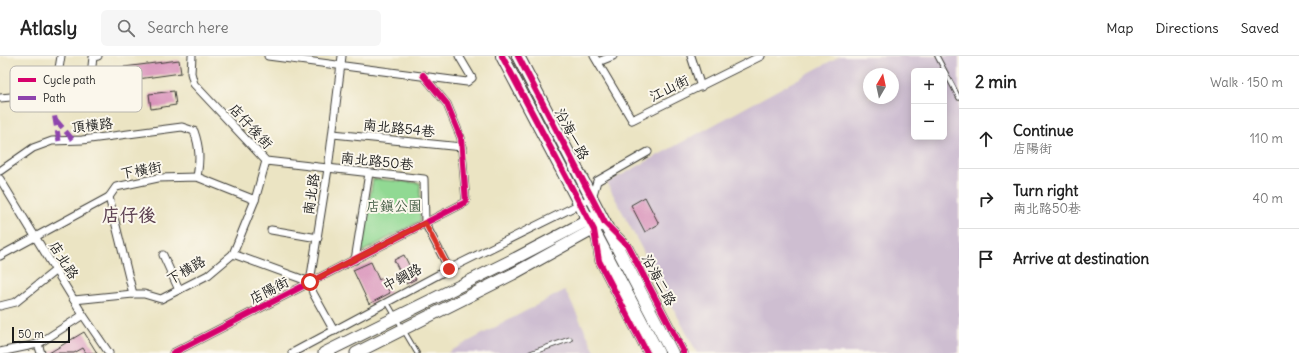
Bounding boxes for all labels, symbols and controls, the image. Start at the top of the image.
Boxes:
search box [101,10,381,46]
text: Atlasly [20,16,77,40]
icon: search [115,17,137,39]
text: Search here [147,18,229,37]
text: Map [1106,19,1133,37]
text: Directions [1155,19,1219,37]
text: Saved [1241,19,1279,37]
legend [10,66,142,112]
north arrow [863,68,899,104]
map controls [911,68,947,140]
button: + [911,68,947,104]
street label: 江山街 [646,71,692,105]
text: 2 min [975,71,1017,93]
text: Cycle path [43,73,96,87]
text: Walk · 150 m [1210,74,1283,91]
text: Path [43,91,66,105]
street label: 店仔後街 [225,99,277,153]
button: − [911,104,947,140]
street label: 沿海一路 [551,105,593,163]
street label: 頂橫路 [70,114,114,136]
street label: 南北路54巷 [362,115,437,141]
text: Continue [1013,121,1074,140]
icon: ahead [975,128,997,150]
text: 110 m [1250,130,1283,147]
text: 店陽街 [1013,140,1052,157]
street label: 南北路50巷 [340,148,415,174]
street label: 下橫街 [119,157,163,183]
street label: 南北路 [299,172,323,216]
text: Turn right [1013,181,1078,200]
icon: right [975,188,997,210]
text: 40 m [1252,190,1283,207]
park label: 店鎮公園 [366,197,422,215]
text: 南北路50巷 [1013,200,1081,217]
district label: 店仔後 [102,203,156,226]
street label: 店北路 [45,237,83,283]
icon: arrive [975,248,997,270]
text: Arrive at destination [1013,249,1149,268]
street label: 沿海二路 [638,251,680,309]
street label: 下橫路 [163,252,209,288]
street label: 中鋼路 [379,259,425,295]
route end [440,260,458,278]
street label: 店陽街 [246,272,292,308]
route start [301,273,319,291]
scale bar [12,325,70,344]
text: 50 m [18,327,44,341]

